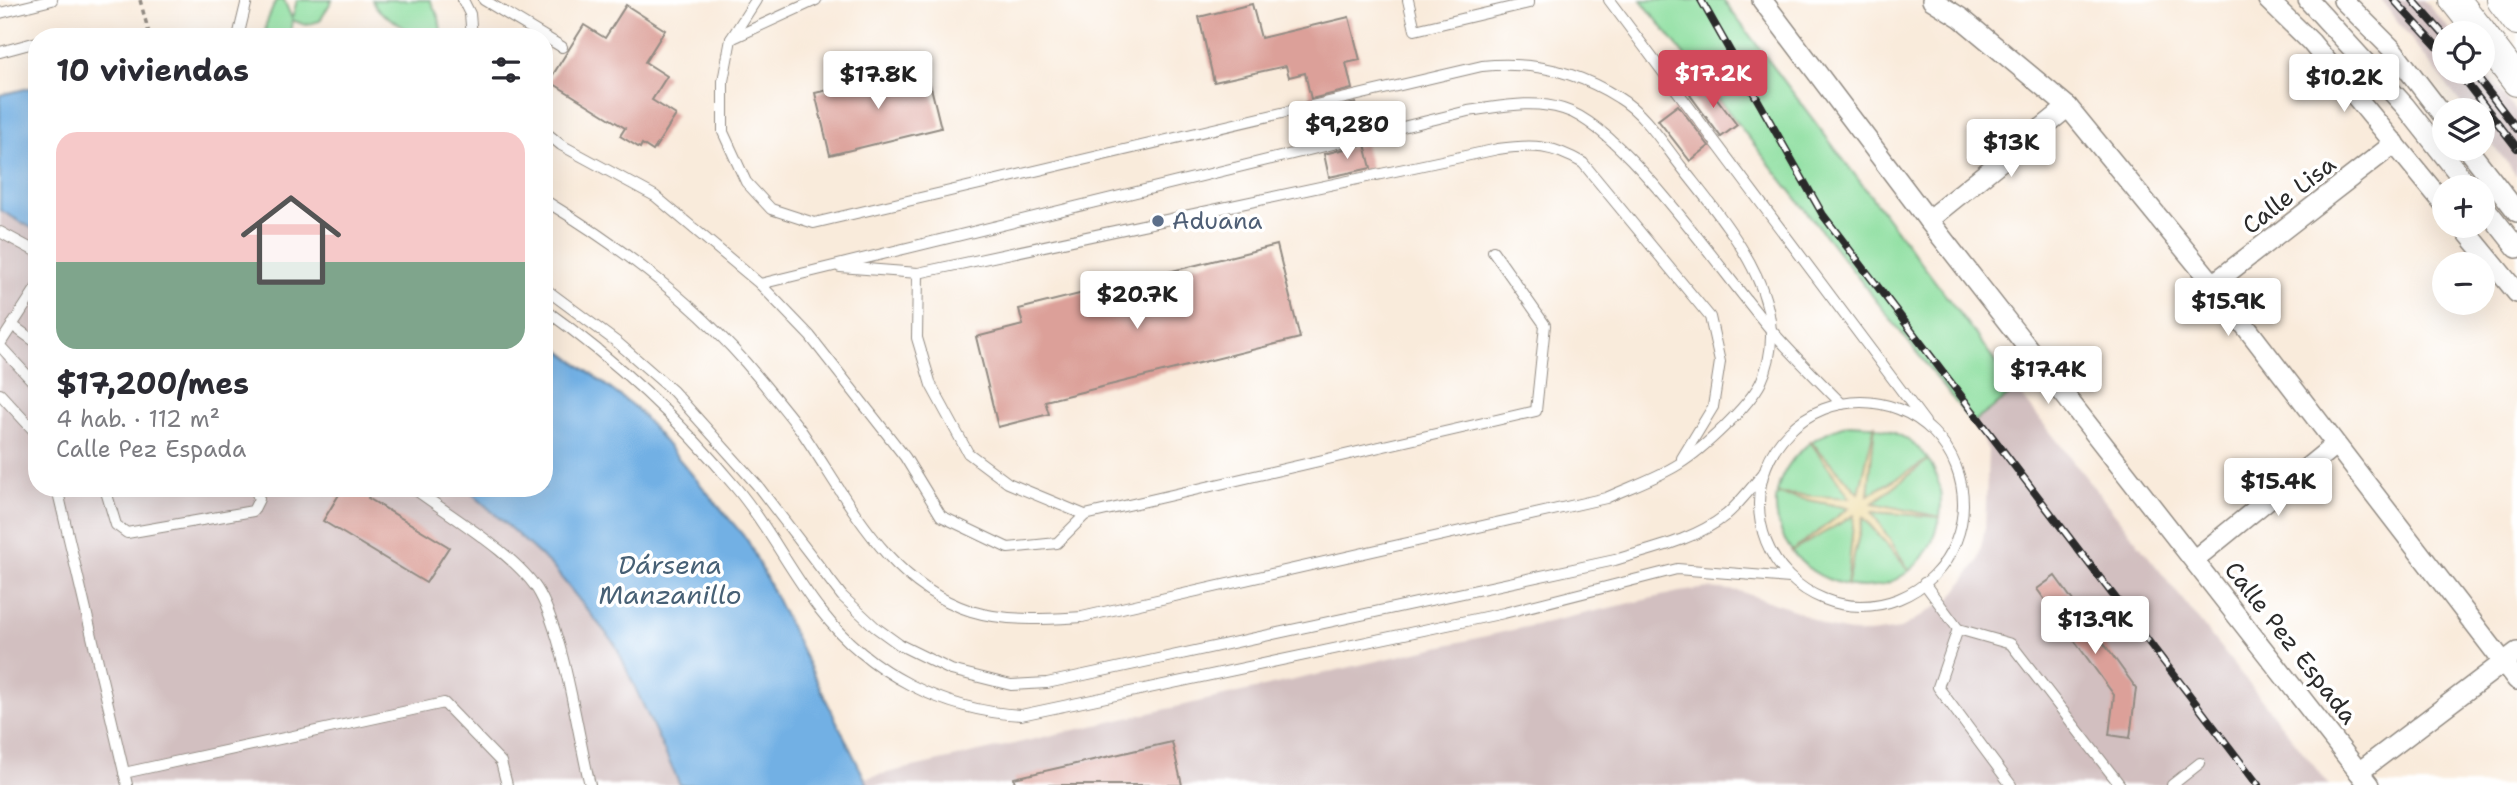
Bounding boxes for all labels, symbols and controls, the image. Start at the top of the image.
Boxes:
map controls [2432,21,2495,315]
button: locate [2432,21,2495,84]
text: 10 viviendas [56,50,249,91]
pin: $17.2K [1656,50,1770,110]
icon: filters [487,51,525,89]
pin: $17.8K [821,52,935,111]
pin: $10.2K [2287,54,2401,114]
text: $17.2K [1674,58,1752,88]
text: $17.8K [839,59,917,89]
text: $10.2K [2305,62,2383,92]
button: layers [2432,98,2495,161]
pin: $9,280 [1290,102,1404,161]
text: $9,280 [1305,109,1389,139]
pin: $13K [1970,120,2052,179]
text: $13K [1983,127,2039,157]
street label: Calle Lisa [2236,148,2342,242]
button: + [2432,175,2495,238]
icon: home [228,177,354,303]
place label: Aduana [1172,205,1262,237]
marker: Aduana [1150,213,1166,229]
button: − [2432,252,2495,315]
pin: $20.7K [1080,272,1194,331]
pin: $15.9K [2171,278,2285,338]
text: $20.7K [1096,279,1178,309]
text: $15.9K [2191,286,2265,316]
pin: $17.4K [1991,346,2105,406]
text: $17.4K [2010,354,2086,384]
text: $17,200/mes [56,363,249,404]
text: 4 hab. · 112 m² [56,404,220,434]
text: Calle Pez Espada [56,434,246,464]
pin: $15.4K [2221,458,2335,518]
text: $15.4K [2240,466,2316,496]
water label: Dársena Manzanillo [599,547,741,612]
street label: Calle Pez Espada [2217,555,2365,731]
pin: $13.9K [2038,596,2152,656]
text: $13.9K [2057,604,2133,634]

